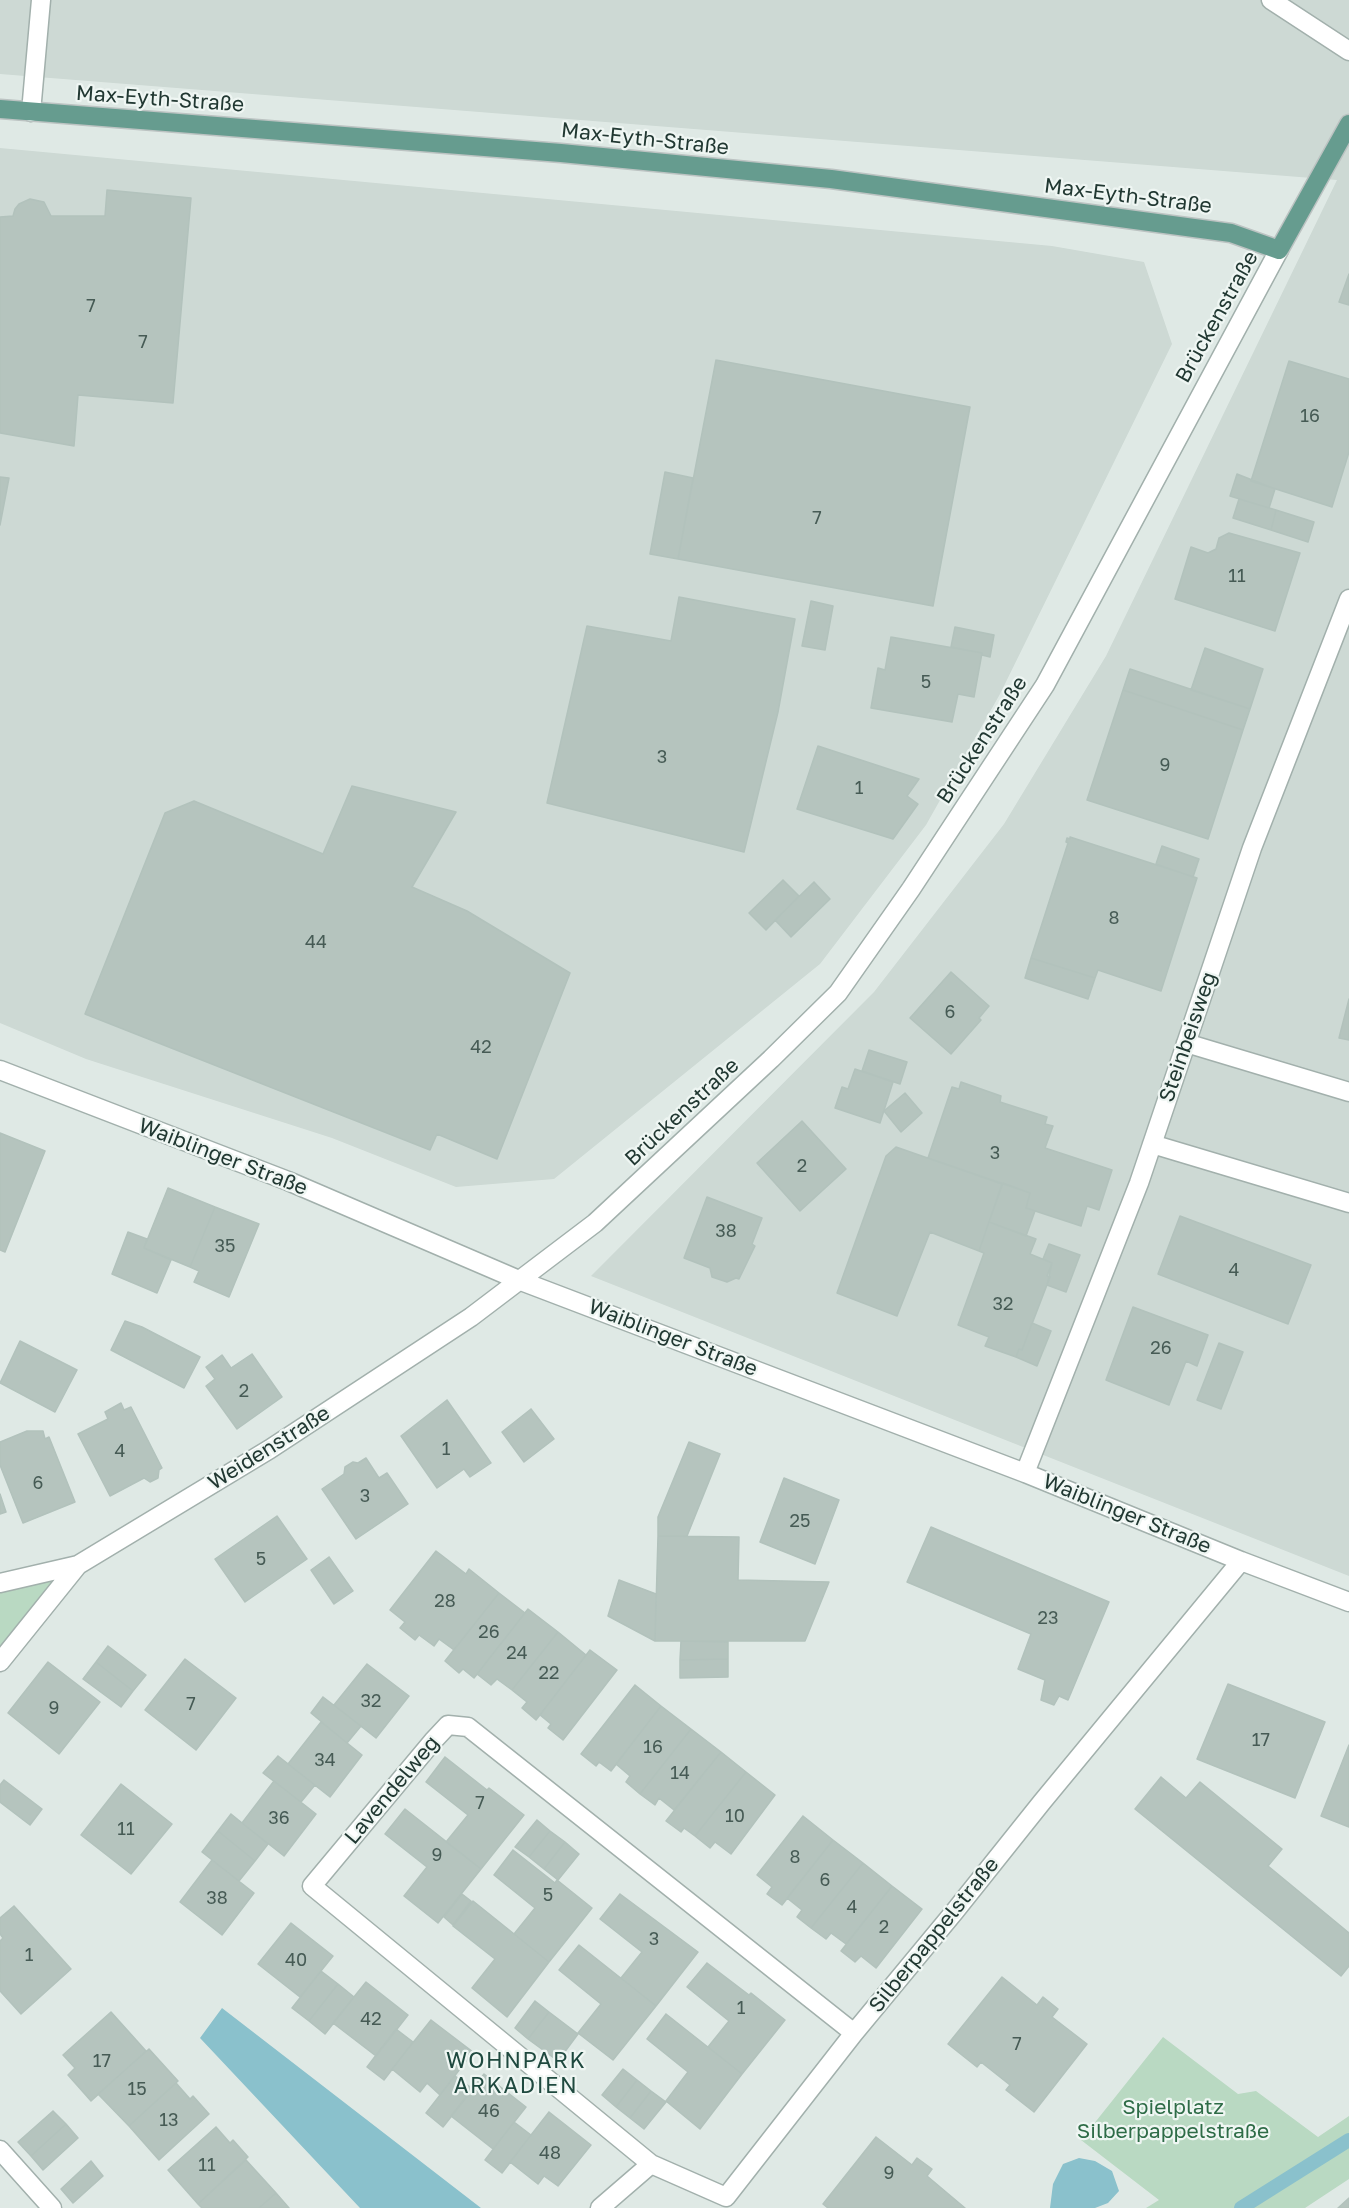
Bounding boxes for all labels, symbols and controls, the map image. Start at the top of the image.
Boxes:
street label: Max-Eyth-Straße [75,81,245,117]
street label: Max-Eyth-Straße [560,118,730,160]
street label: Max-Eyth-Straße [1043,173,1213,219]
street label: Brückenstraße [1170,247,1264,387]
house number: 7 [86,295,96,317]
house number: 7 [138,331,148,353]
house number: 16 [1300,405,1320,427]
house number: 7 [812,507,822,529]
house number: 11 [1228,565,1246,587]
house number: 5 [921,671,931,693]
street label: Brückenstraße [931,672,1033,808]
house number: 3 [657,746,667,768]
house number: 9 [1160,754,1170,776]
house number: 1 [855,777,863,799]
house number: 8 [1109,907,1119,929]
house number: 44 [305,931,327,953]
street label: Steinbeisweg [1154,969,1222,1105]
house number: 6 [945,1001,955,1023]
house number: 42 [470,1036,492,1058]
street label: Brückenstraße [620,1053,744,1171]
street label: Waiblinger Straße [135,1113,311,1201]
house number: 3 [990,1142,1000,1164]
house number: 2 [797,1155,807,1177]
house number: 38 [715,1220,737,1242]
house number: 35 [215,1235,235,1257]
house number: 4 [1229,1259,1239,1281]
house number: 32 [993,1293,1013,1315]
street label: Waiblinger Straße [585,1294,761,1382]
house number: 26 [1150,1337,1172,1359]
house number: 2 [239,1380,249,1402]
street label: Weidenstraße [203,1401,335,1495]
house number: 1 [442,1438,450,1460]
house number: 4 [115,1440,125,1462]
street label: Waiblinger Straße [1039,1469,1215,1559]
house number: 6 [33,1472,43,1494]
house number: 3 [360,1485,370,1507]
house number: 25 [790,1510,810,1532]
house number: 5 [256,1548,266,1570]
house number: 28 [434,1590,456,1612]
house number: 23 [1038,1607,1058,1629]
house number: 26 [478,1621,500,1643]
house number: 24 [506,1642,528,1664]
house number: 22 [539,1662,559,1684]
house number: 32 [361,1690,381,1712]
house number: 7 [186,1693,196,1715]
house number: 9 [49,1697,59,1719]
house number: 17 [1252,1729,1270,1751]
street label: Lavendelweg [339,1731,445,1849]
house number: 16 [643,1736,663,1758]
house number: 34 [314,1749,336,1771]
house number: 14 [670,1762,690,1784]
house number: 7 [475,1792,485,1814]
house number: 10 [725,1805,745,1827]
house number: 36 [268,1807,290,1829]
house number: 11 [117,1818,135,1840]
house number: 9 [432,1844,442,1866]
house number: 8 [790,1846,800,1868]
street label: Silberpappelstraße [864,1852,1004,2018]
house number: 6 [820,1869,830,1891]
house number: 5 [543,1884,553,1906]
house number: 38 [206,1887,228,1909]
house number: 4 [847,1896,857,1918]
house number: 2 [879,1916,889,1938]
house number: 3 [649,1928,659,1950]
house number: 1 [25,1944,33,1966]
house number: 40 [285,1949,307,1971]
house number: 1 [737,1997,745,2019]
house number: 42 [360,2008,382,2030]
house number: 7 [1012,2033,1022,2055]
district label: WOHNPARK ARKADIEN [446,2048,586,2100]
house number: 17 [93,2050,111,2072]
house number: 15 [127,2078,147,2100]
park label: Spielplatz Silberpappelstraße [1077,2094,1269,2144]
house number: 46 [478,2100,500,2122]
house number: 13 [159,2109,179,2131]
house number: 48 [539,2142,561,2164]
house number: 11 [198,2154,216,2176]
house number: 9 [884,2162,894,2184]

